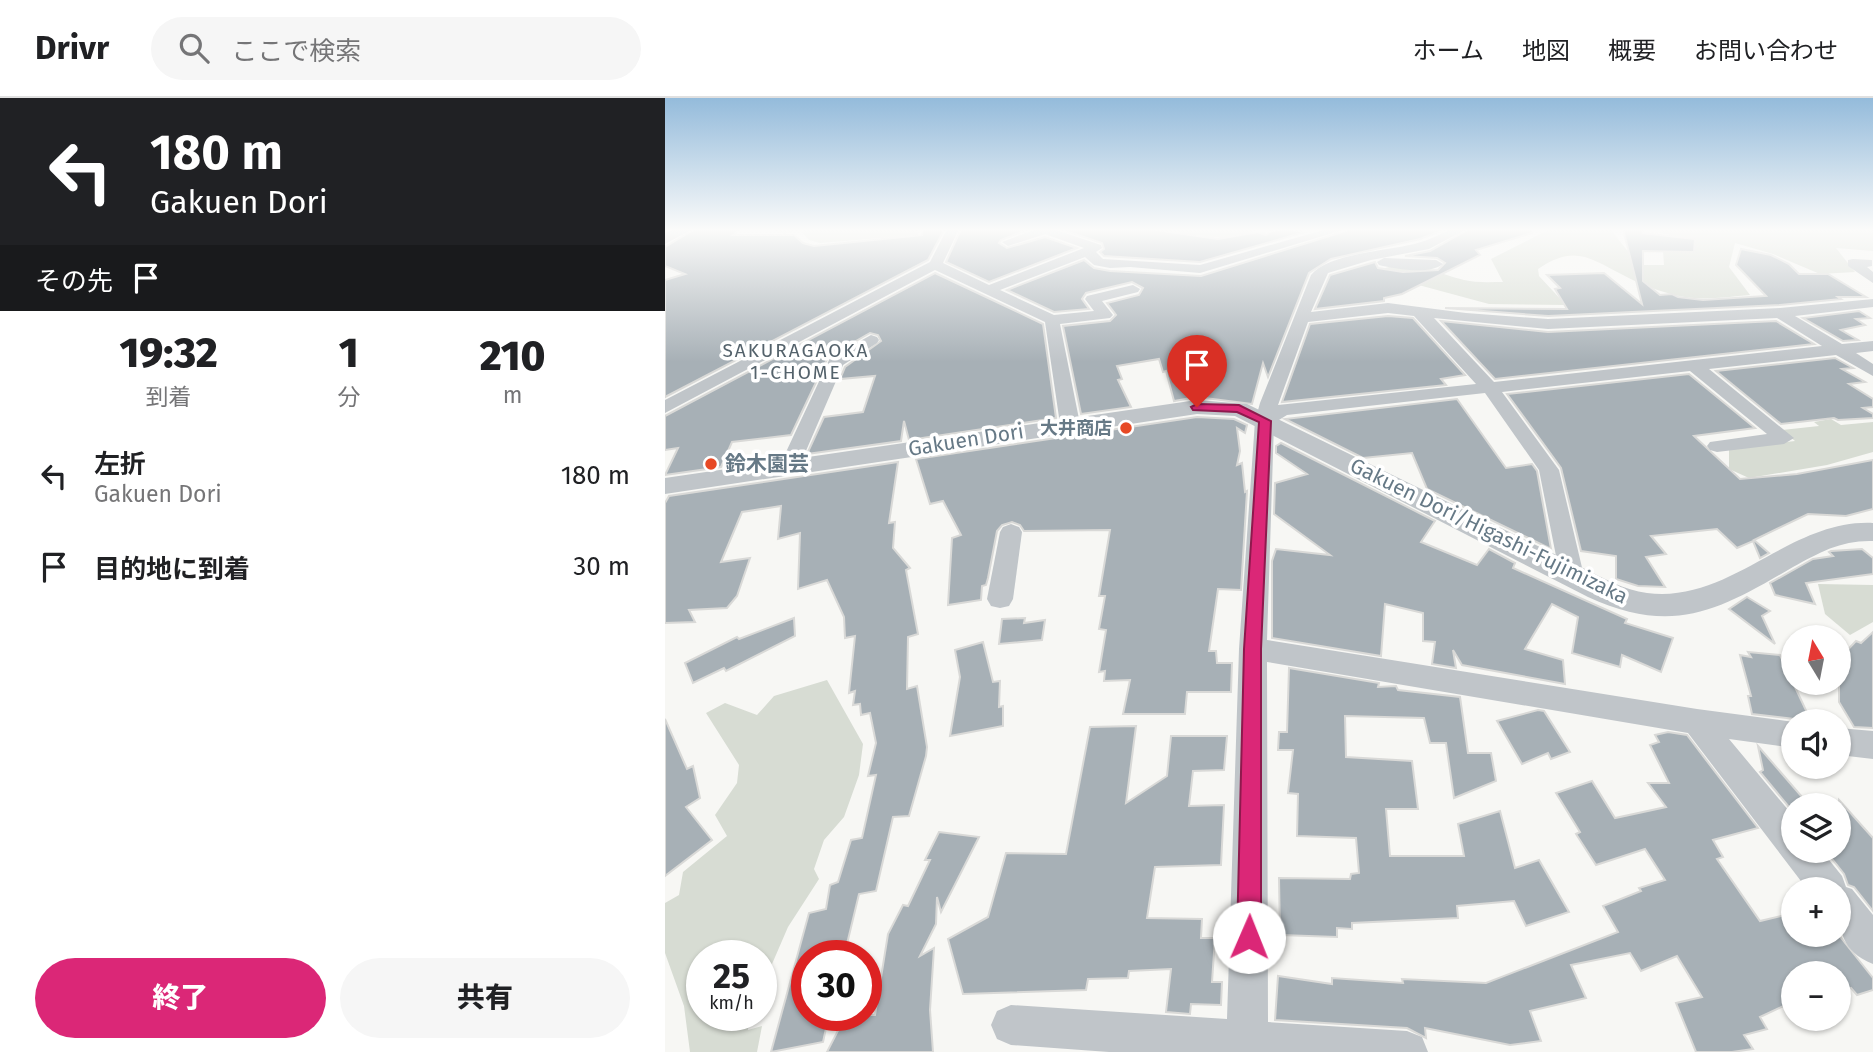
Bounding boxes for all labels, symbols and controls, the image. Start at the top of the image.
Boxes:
search box [151,17,641,80]
text: Drivr [35,28,109,68]
icon: search [175,29,213,67]
text: ここで検索 [231,36,361,67]
text: ホーム [1413,37,1484,65]
text: 地図 [1522,37,1570,65]
text: 概要 [1608,37,1656,65]
text: お問い合わせ [1694,37,1838,65]
text: 180 m [150,123,283,182]
icon: left [35,126,126,217]
text: Gakuen Dori [150,183,328,221]
icon: arrive [127,259,165,297]
text: その先 [35,266,113,297]
text: 19:32 [119,328,218,378]
text: 1 [339,328,359,378]
text: 210 [480,331,546,381]
pin [1167,335,1227,407]
district label: SAKURAGAOKA 1-CHOME [723,339,869,384]
icon: arrive [1178,346,1216,384]
text: m [503,381,522,409]
text: 到着 [146,383,192,411]
text: 分 [337,383,360,411]
place label: 大井商店 [1040,417,1112,439]
street label: Gakuen Dori [906,418,1026,462]
marker: 大井商店 [1118,420,1134,436]
text: 左折 [94,449,146,480]
place label: 鈴木園芸 [725,451,809,477]
street label: Gakuen Dori/Higashi-Fujimizaka [1346,452,1632,610]
marker: 鈴木園芸 [703,456,719,472]
icon: left [35,457,73,495]
text: 180 m [561,460,630,491]
text: Gakuen Dori [94,480,222,508]
icon: arrive [35,548,73,586]
text: 30 m [573,551,630,582]
text: 目的地に到着 [94,554,250,585]
north arrow [1781,625,1851,695]
map controls [1781,625,1851,1031]
button: sound [1781,709,1851,779]
button: layers [1781,793,1851,863]
button: + [1781,877,1851,947]
position arrow [1212,900,1286,974]
speed limit sign: 30 [791,940,882,1031]
text: 25 [713,955,750,997]
button: 終了 [35,958,326,1038]
button: 共有 [340,958,630,1038]
button: − [1781,961,1851,1031]
text: km/h [709,992,754,1014]

